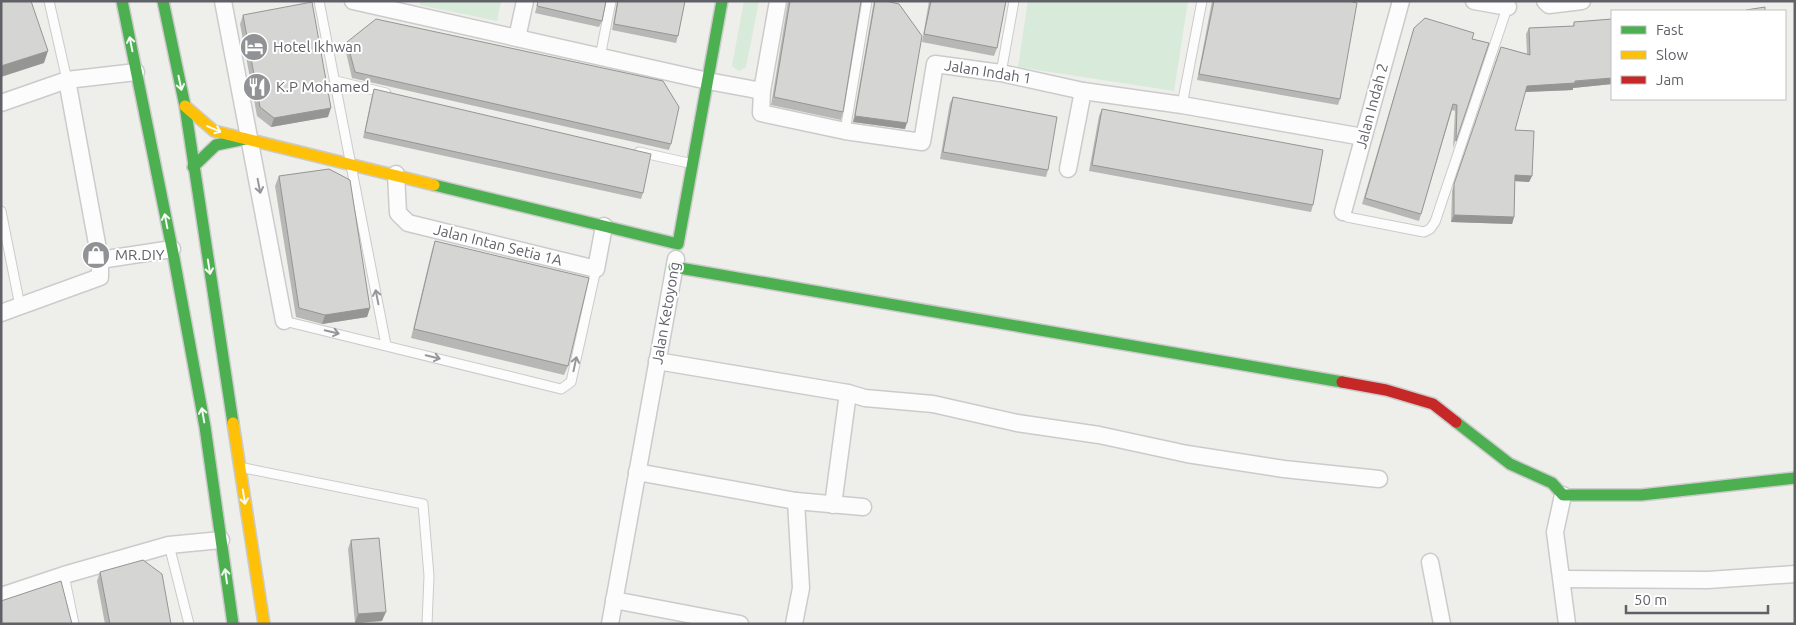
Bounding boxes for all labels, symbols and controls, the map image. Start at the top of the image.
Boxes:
legend [1611,10,1786,100]
text: Fast [1656,21,1684,38]
hotel icon: Hotel Ikhwan [239,32,269,62]
one-way arrow [125,37,135,53]
place label: Hotel Ikhwan [273,38,362,55]
text: Slow [1656,46,1689,63]
street label: Jalan Indah 1 [943,56,1033,87]
street label: Jalan Indah 2 [1352,61,1391,151]
text: Jam [1656,71,1684,88]
restaurant icon: K.P Mohamed [242,72,272,102]
one-way arrow [176,75,185,91]
place label: K.P Mohamed [276,78,370,95]
one-way arrow [206,125,221,134]
one-way arrow [254,178,264,194]
one-way arrow [161,213,170,229]
street label: Jalan Intan Setia 1A [432,220,564,269]
shop icon: MR.DIY [81,240,111,270]
place label: MR.DIY [115,246,165,263]
one-way arrow [204,258,214,274]
street label: Jalan Ketoyong [648,260,683,365]
one-way arrow [371,289,381,305]
one-way arrow [323,328,339,337]
one-way arrow [424,353,440,362]
one-way arrow [571,357,580,373]
one-way arrow [197,407,207,423]
one-way arrow [239,488,249,504]
one-way arrow [220,568,230,584]
scale bar [1626,582,1768,614]
text: 50 m [1634,591,1667,608]

